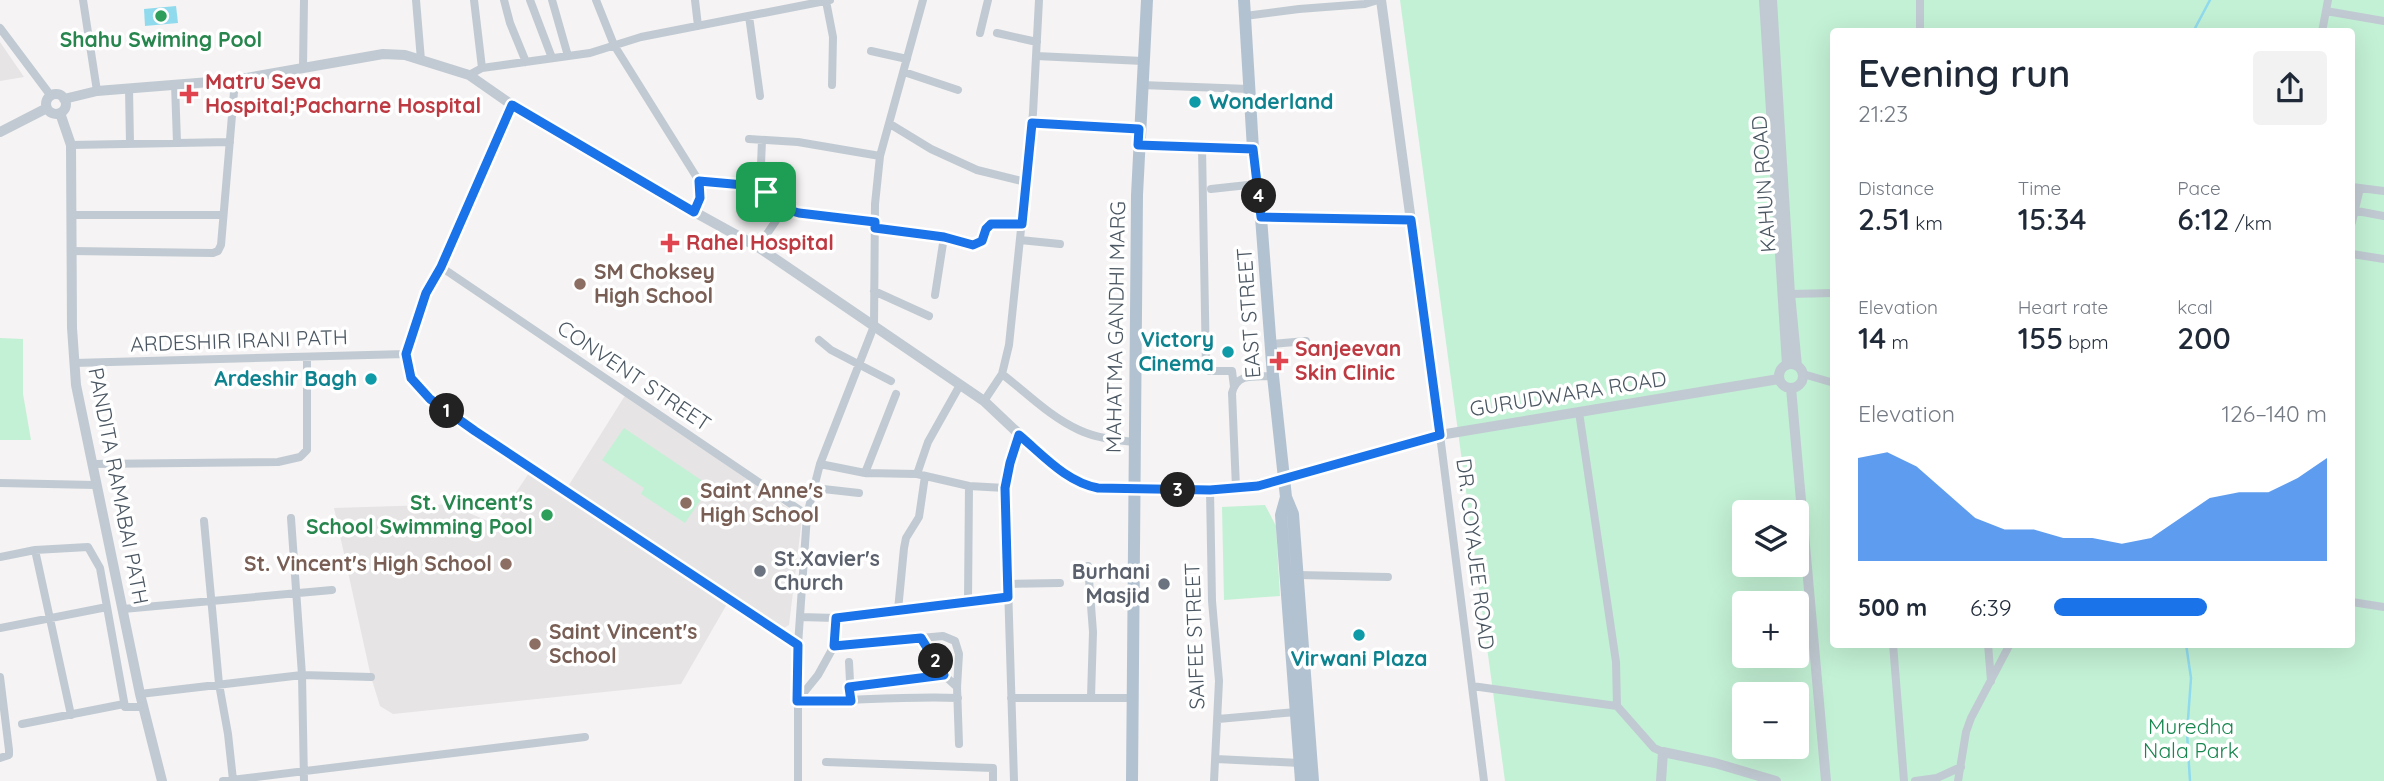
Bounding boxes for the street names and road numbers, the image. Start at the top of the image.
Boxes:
street label: KAHUN ROAD [1745,115,1781,254]
street label: MAHATMA GANDHI MARG [1100,201,1130,453]
street label: EAST STREET [1230,247,1266,379]
street label: CONVENT STREET [553,314,716,436]
street label: ARDESHIR IRANI PATH [130,323,348,357]
street label: PANDITA RAMABAI PATH [83,365,155,606]
street label: GURUDWARA ROAD [1468,365,1668,421]
street label: DR. COYAJEE ROAD [1451,457,1501,651]
street label: SAIFEE STREET [1178,562,1210,710]

